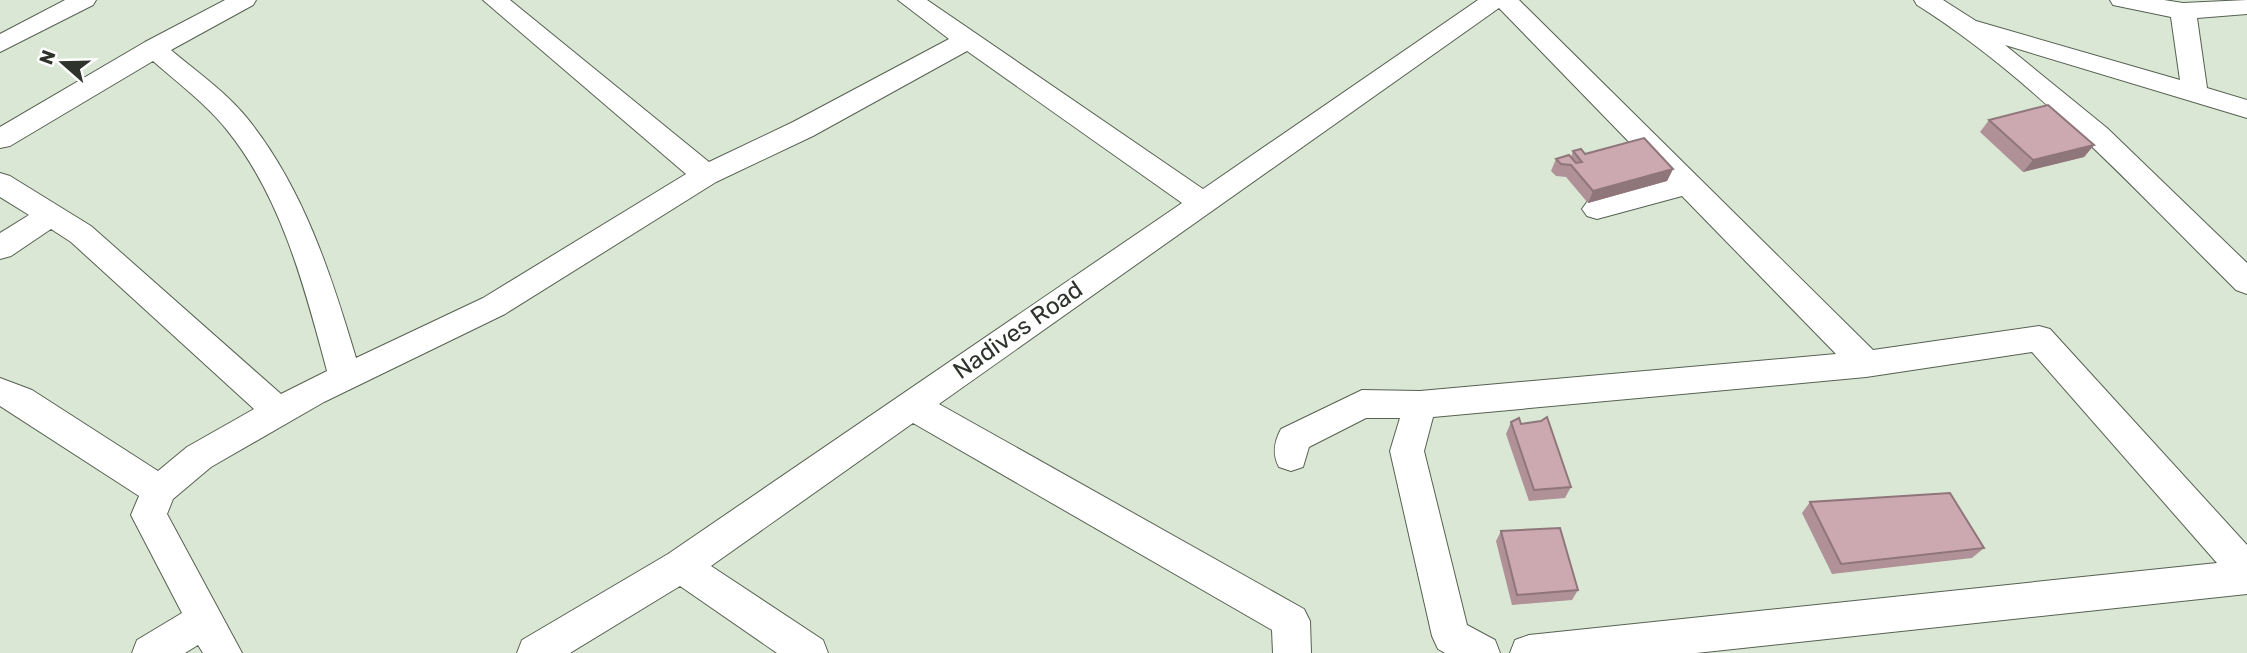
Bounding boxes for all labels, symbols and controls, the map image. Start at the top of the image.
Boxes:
north arrow [28,28,98,98]
text: N [34,47,61,68]
street label: Nadives Road [948,275,1088,385]

